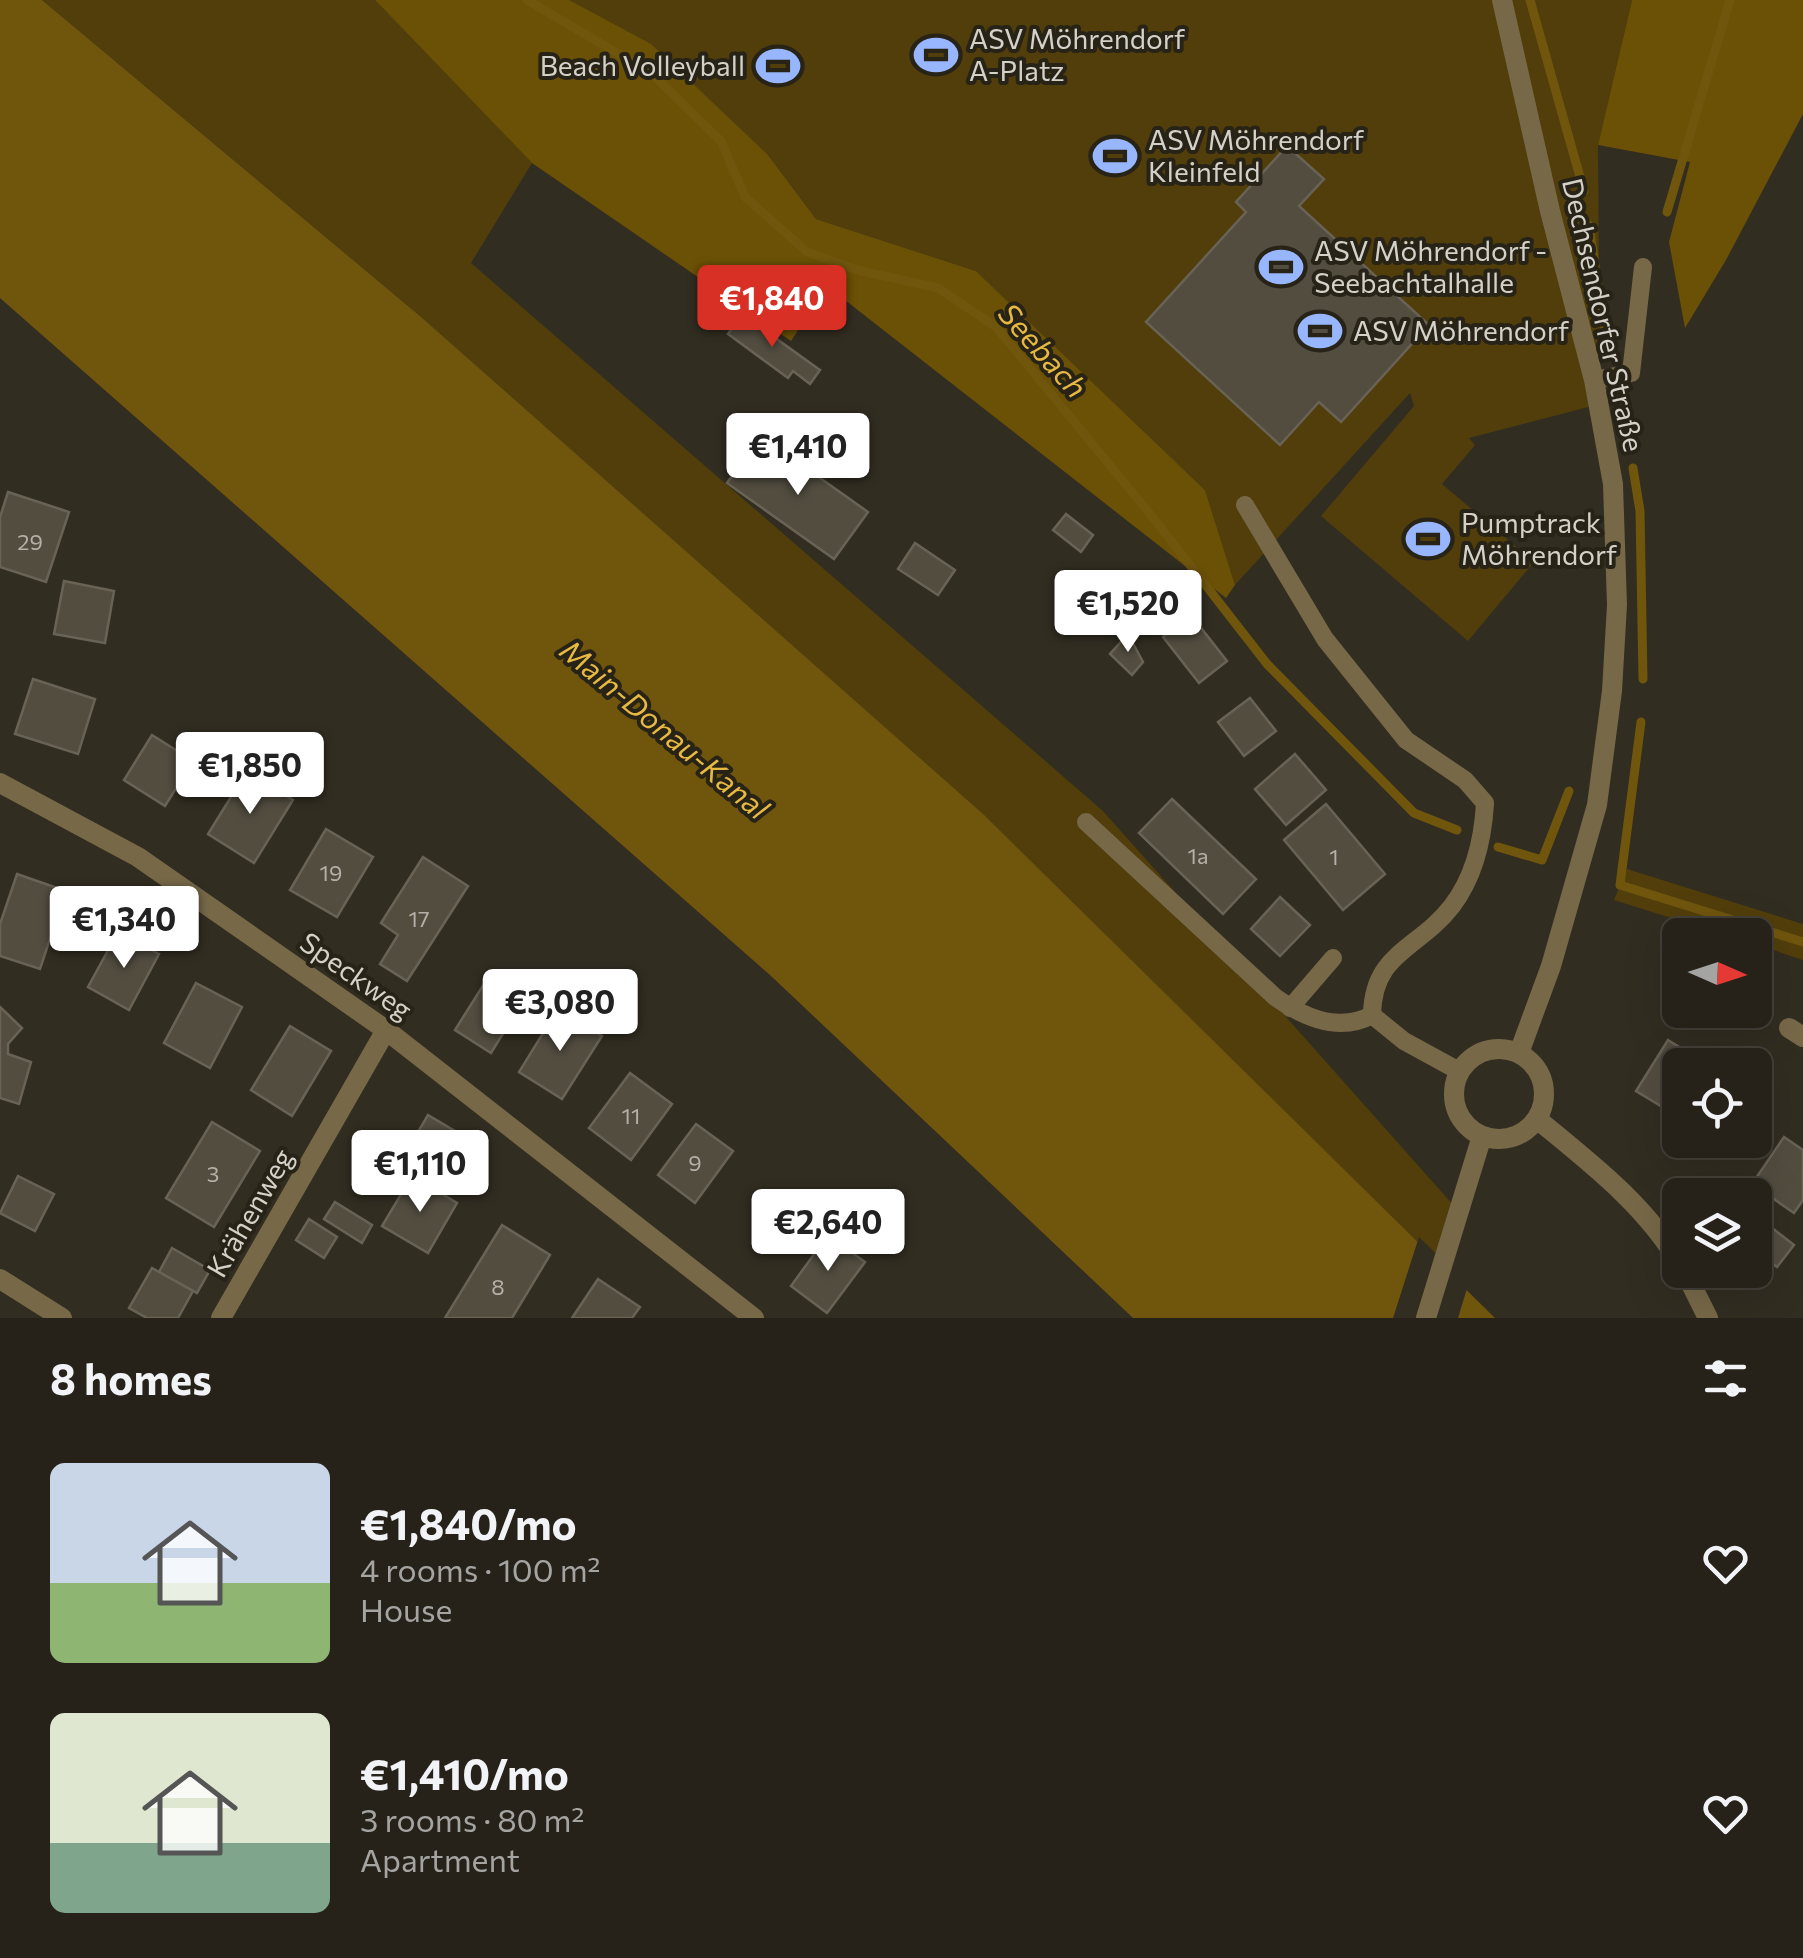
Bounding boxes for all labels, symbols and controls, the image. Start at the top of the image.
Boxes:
place label: ASV Möhrendorf A-Platz [969,21,1185,87]
sports icon: ASV Möhrendorf A-Platz [912,31,960,79]
sports icon: Beach Volleyball [754,42,802,90]
place label: Beach Volleyball [540,48,745,82]
place label: ASV Möhrendorf Kleinfeld [1148,122,1364,188]
sports icon: ASV Möhrendorf Kleinfeld [1091,132,1139,180]
street label: Dechsendorfer Straße [1556,175,1652,455]
place label: ASV Möhrendorf - Seebachtalhalle [1314,233,1547,299]
sports icon: ASV Möhrendorf - Seebachtalhalle [1257,243,1305,291]
pin: €1,840 [691,265,853,350]
text: €1,840 [719,277,825,317]
water label: Seebach [992,294,1096,404]
sports icon: ASV Möhrendorf [1296,307,1344,355]
place label: ASV Möhrendorf [1353,313,1569,347]
pin: €1,410 [717,413,879,498]
text: €1,410 [748,425,848,465]
place label: Pumptrack Möhrendorf [1461,505,1617,571]
sports icon: Pumptrack Möhrendorf [1404,515,1452,563]
house number: 29 [17,528,43,555]
pin: €1,520 [1047,570,1209,655]
text: €1,520 [1077,582,1179,622]
water label: Main-Donau-Kanal [554,630,778,827]
pin: €1,850 [169,732,331,817]
text: €1,850 [198,744,302,784]
house number: 1a [1188,842,1208,869]
house number: 1 [1329,843,1339,870]
house number: 19 [320,859,342,886]
pin: €1,340 [43,886,205,971]
text: €1,340 [72,898,176,938]
house number: 17 [408,905,430,932]
north arrow [1662,918,1772,1028]
map controls [1662,918,1772,1288]
street label: Speckweg [294,924,419,1026]
pin: €3,080 [479,969,641,1054]
text: €3,080 [505,981,615,1021]
button: locate [1662,1048,1772,1158]
house number: 11 [622,1102,640,1129]
pin: €1,110 [339,1130,501,1215]
street label: Krähenweg [199,1142,300,1283]
text: €1,110 [374,1142,466,1182]
house number: 9 [688,1149,702,1176]
house number: 3 [207,1160,219,1187]
button: layers [1662,1178,1772,1288]
pin: €2,640 [747,1189,909,1274]
text: €2,640 [774,1201,882,1241]
house number: 8 [491,1273,505,1300]
icon: filters [1698,1351,1753,1406]
text: 8 homes [50,1352,212,1404]
text: €1,840/mo [360,1497,577,1549]
icon: home [130,1503,250,1623]
icon: heart [1698,1536,1753,1591]
text: 4 rooms · 100 m² [360,1549,600,1589]
text: House [360,1589,452,1629]
text: €1,410/mo [360,1747,569,1799]
icon: home [130,1753,250,1873]
icon: heart [1698,1786,1753,1841]
text: 3 rooms · 80 m² [360,1799,584,1839]
text: Apartment [360,1839,520,1879]

